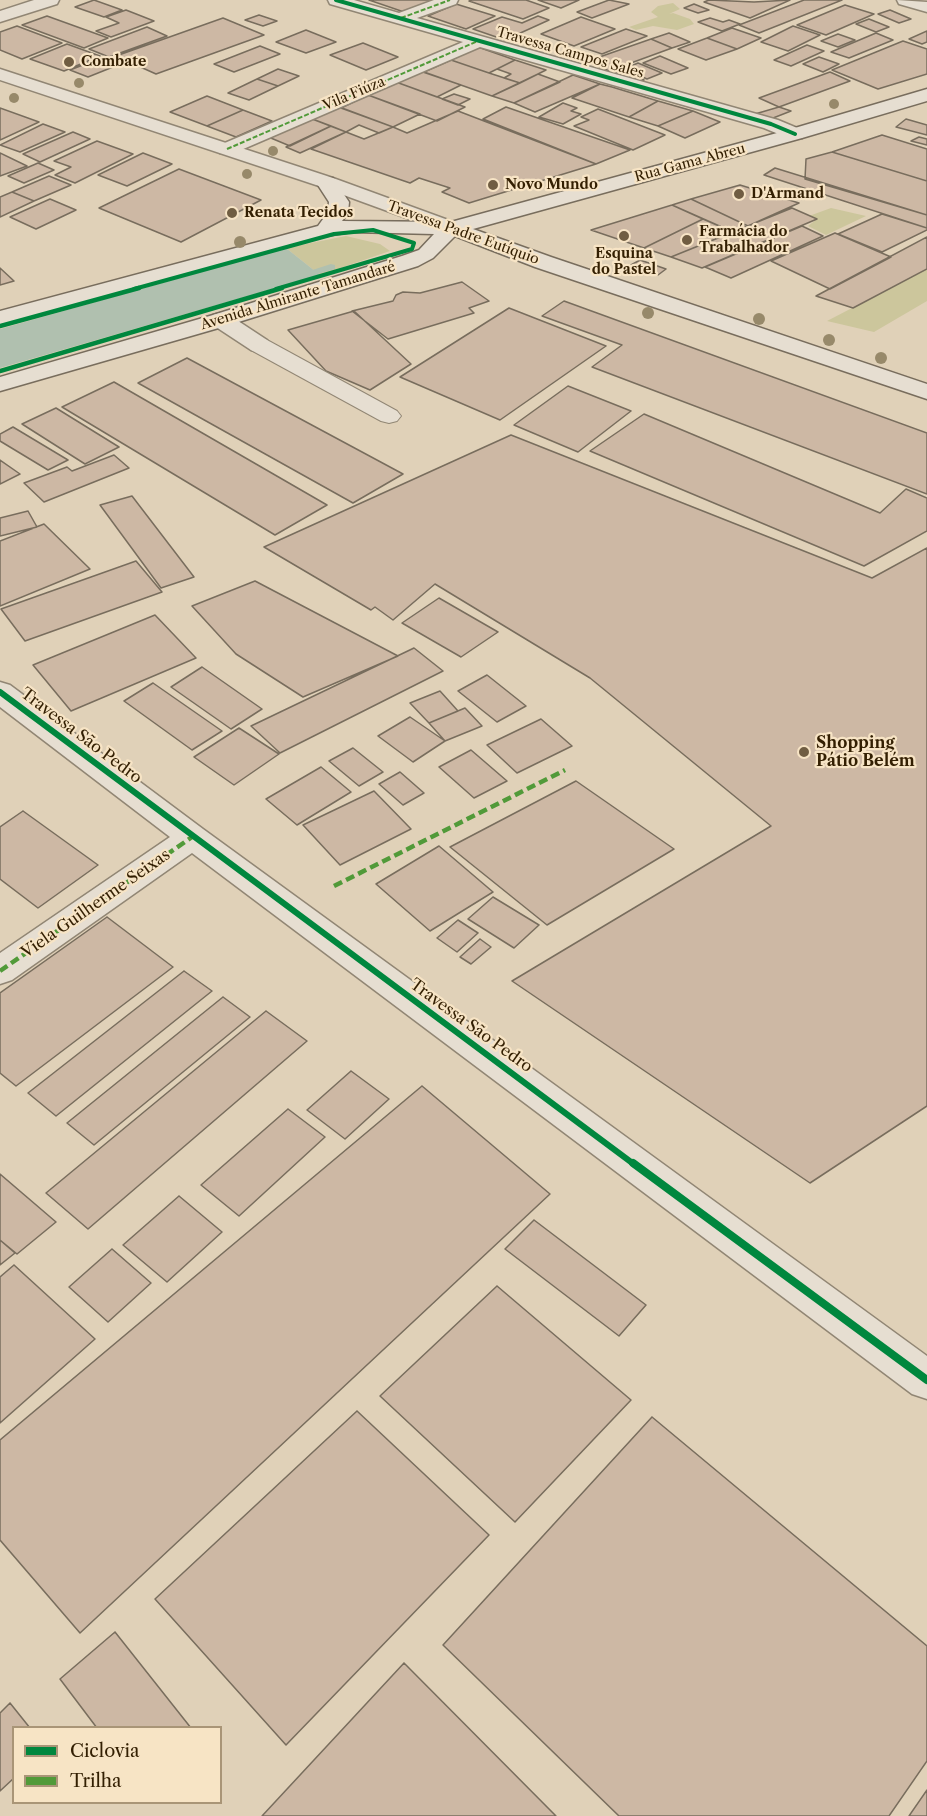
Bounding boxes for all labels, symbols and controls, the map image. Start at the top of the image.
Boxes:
street label: Travessa Campos Sales [494,24,646,82]
place label: Combate [81,54,146,70]
marker: Combate [62,55,76,69]
street label: Vila Fiúza [320,73,388,115]
street label: Rua Gama Abreu [633,140,747,186]
place label: Novo Mundo [505,177,598,193]
marker: Novo Mundo [486,178,500,192]
place label: D'Armand [751,186,824,202]
marker: D'Armand [732,187,746,201]
street label: Travessa Padre Eutíquio [385,198,541,268]
place label: Renata Tecidos [244,205,353,221]
marker: Renata Tecidos [225,206,239,220]
place label: Farmácia do Trabalhador [699,224,789,256]
marker: Esquina do Pastel [617,229,631,243]
marker: Farmácia do Trabalhador [680,233,694,247]
place label: Esquina do Pastel [592,246,656,278]
street label: Avenida Almirante Tamandaré [199,258,397,334]
street label: Travessa São Pedro [17,684,145,788]
place label: Shopping Pátio Belém [816,733,915,771]
marker: Shopping Pátio Belém [797,745,811,759]
street label: Viela Guilherme Seixas [18,845,174,963]
street label: Travessa São Pedro [406,975,536,1077]
legend [12,1726,222,1804]
text: Ciclovia [70,1740,139,1762]
text: Trilha [70,1770,122,1792]

